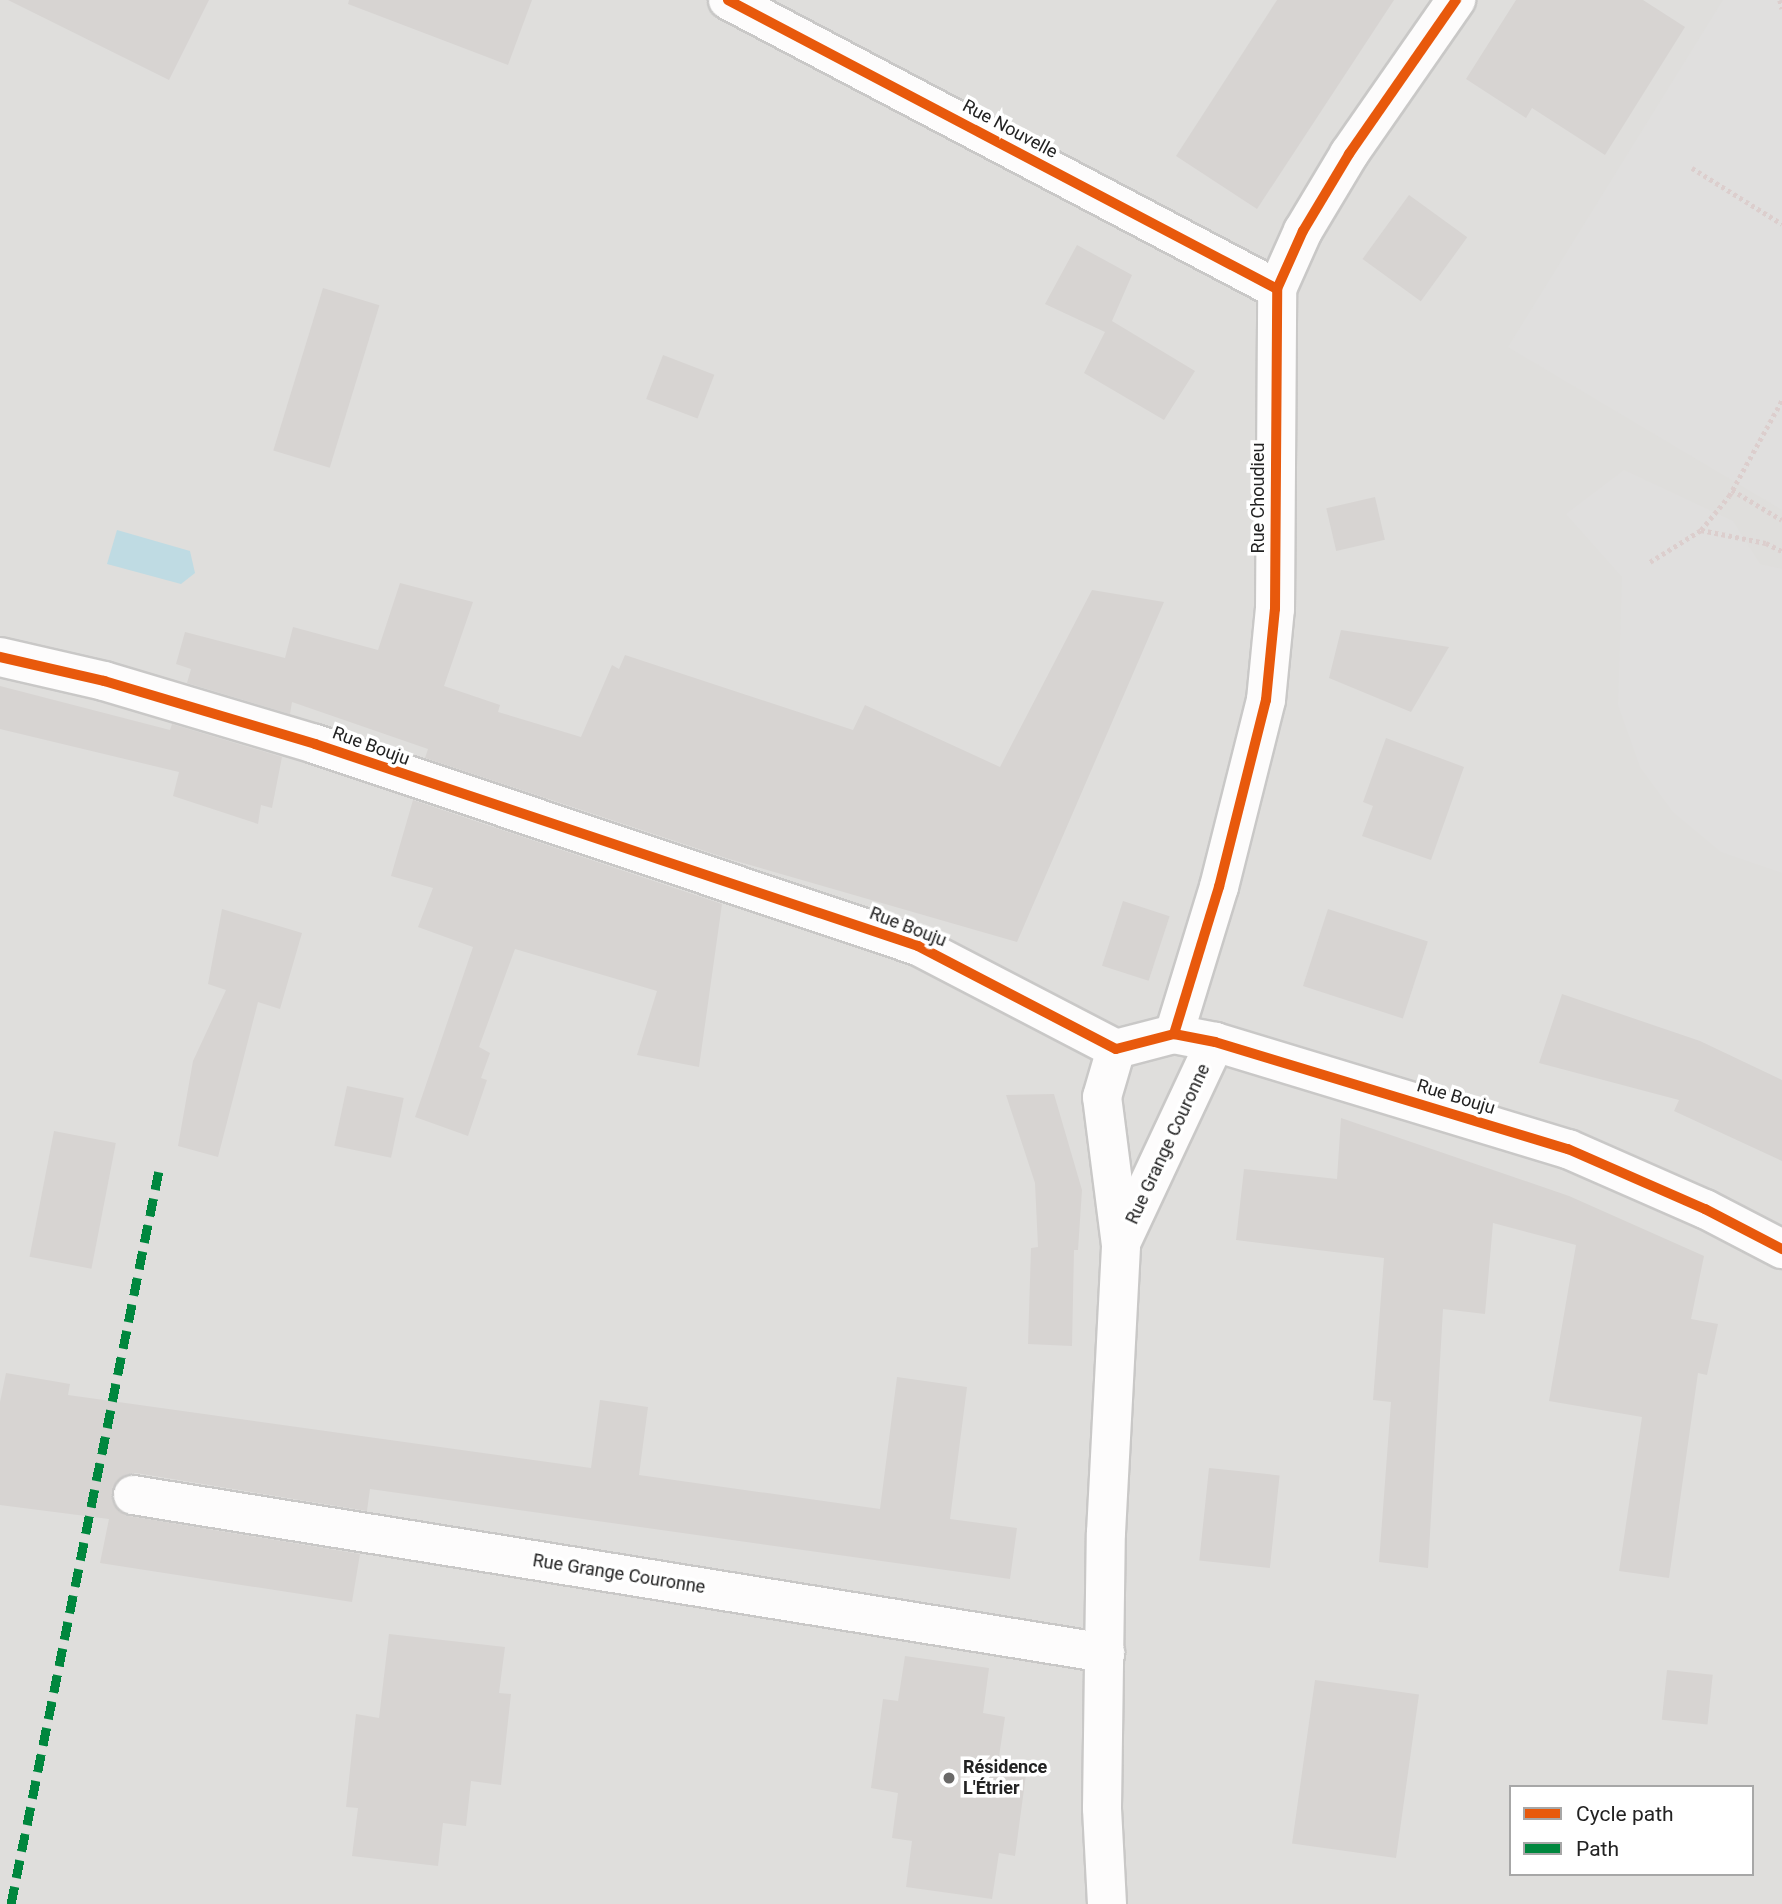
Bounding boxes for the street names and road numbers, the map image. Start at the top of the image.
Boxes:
street label: Rue Nouvelle [959,95,1061,163]
street label: Rue Choudieu [1247,443,1269,553]
street label: Rue Bouju [329,722,413,770]
street label: Rue Bouju [866,902,950,952]
street label: Rue Grange Couronne [1121,1060,1215,1228]
street label: Rue Bouju [1414,1075,1498,1119]
street label: Rue Grange Couronne [531,1550,707,1598]

